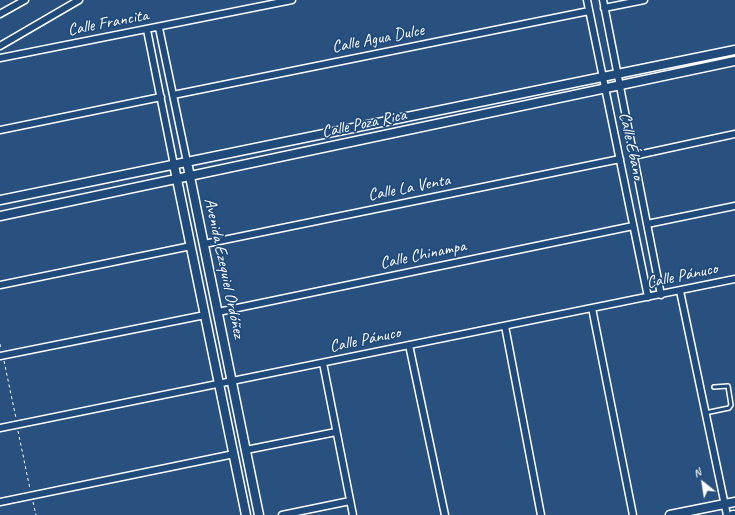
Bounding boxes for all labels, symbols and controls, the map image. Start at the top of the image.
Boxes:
street label: Calle Francita [66,5,150,41]
street label: Calle Agua Dulce [330,20,426,58]
street label: Calle Poza Rica [320,105,408,143]
street label: Calle Ébano [614,110,648,182]
street label: Calle La Venta [366,170,452,206]
street label: Avenida Ezequiel Ordóñez [199,196,249,340]
street label: Calle Chinampa [378,236,468,274]
street label: Calle Pánuco [645,259,719,293]
street label: Calle Pánuco [328,323,402,357]
north arrow [683,463,723,503]
text: N [691,465,703,480]

